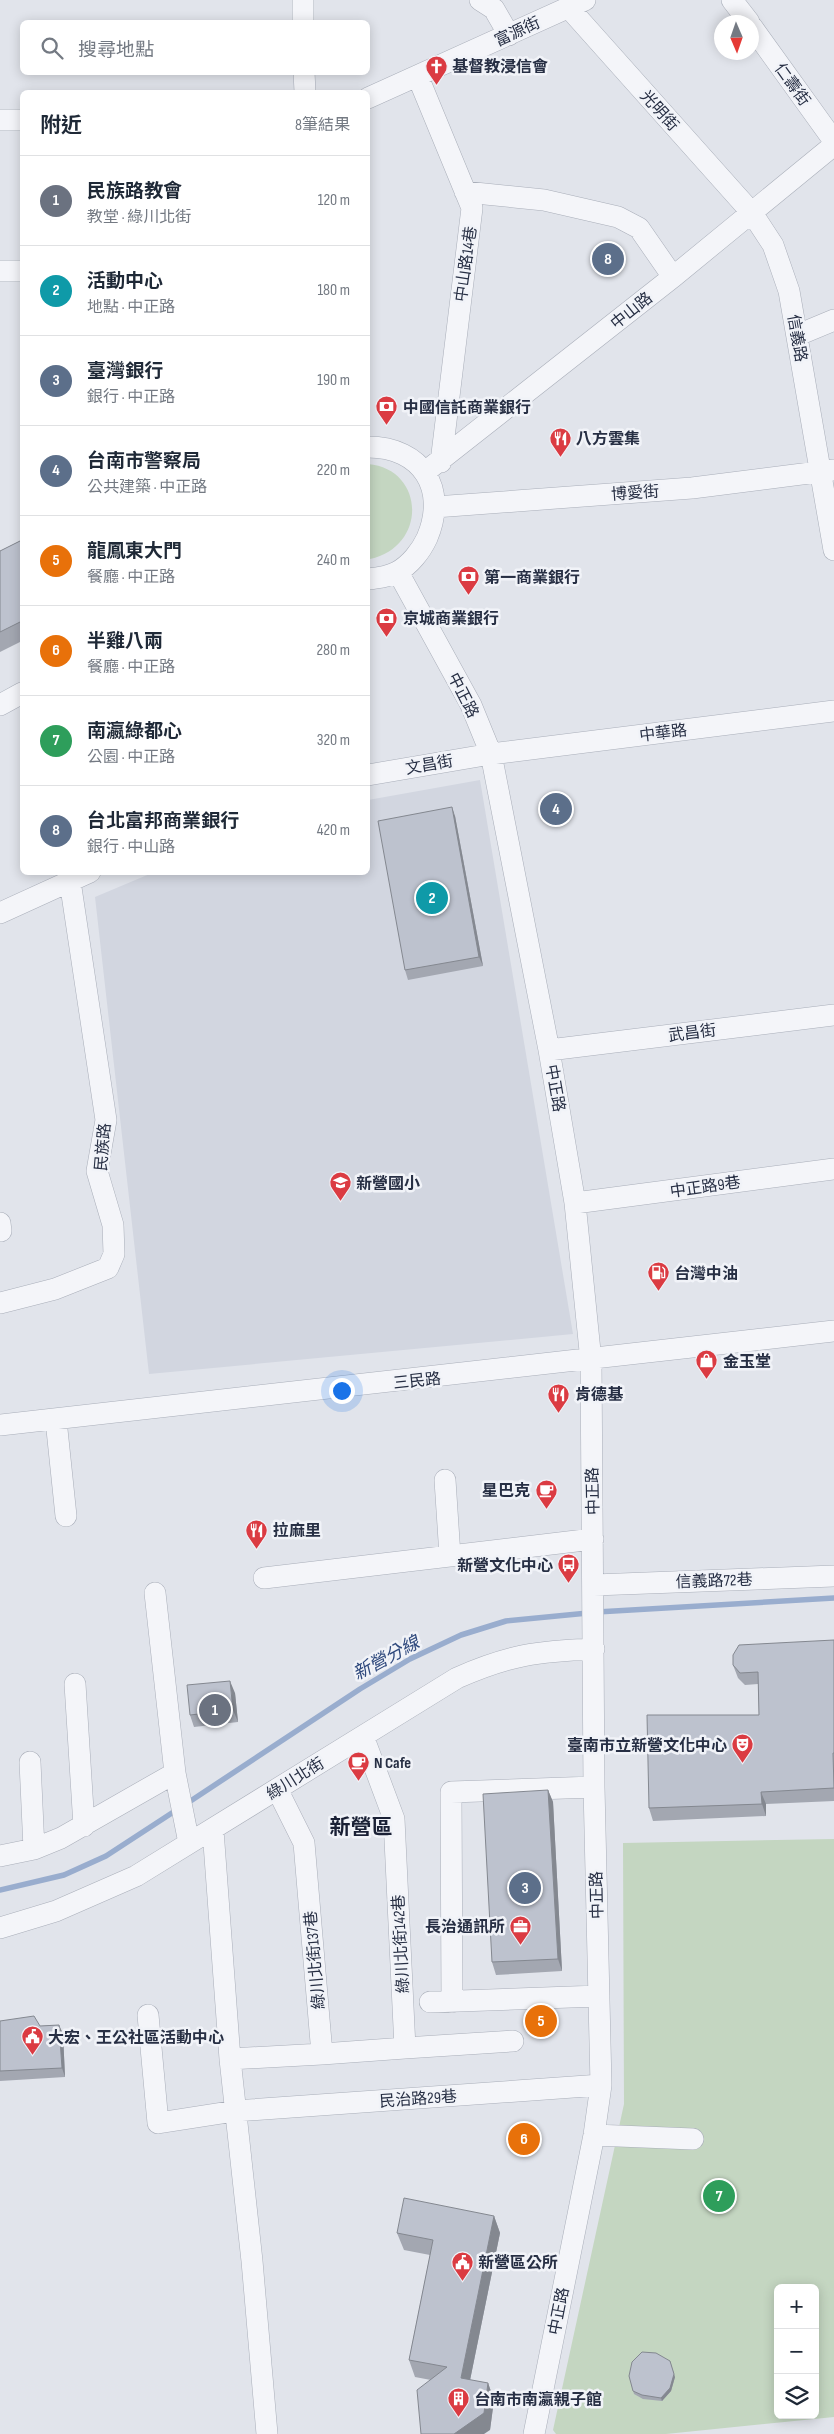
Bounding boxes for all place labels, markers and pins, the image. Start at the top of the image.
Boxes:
church icon: 基督教浸信會 [424,54,448,85]
place label: 基督教浸信會 [452,58,548,77]
pin: 8 [592,240,624,278]
bank icon: 中國信託商業銀行 [375,395,399,426]
place label: 中國信託商業銀行 [403,399,531,418]
restaurant icon: 八方雲集 [548,426,572,457]
place label: 八方雲集 [576,430,640,449]
bank icon: 第一商業銀行 [456,565,480,596]
place label: 第一商業銀行 [484,568,580,588]
bank icon: 京城商業銀行 [375,606,399,637]
place label: 京城商業銀行 [403,609,499,629]
pin: 4 [540,790,572,828]
pin: 2 [416,879,448,917]
school or university icon: 新營國小 [328,1171,352,1202]
place label: 新營國小 [356,1175,420,1194]
fuel station icon: 台灣中油 [646,1261,670,1292]
place label: 台灣中油 [674,1265,738,1284]
shop icon: 金玉堂 [695,1349,719,1380]
place label: 金玉堂 [723,1353,771,1372]
restaurant icon: 肯德基 [547,1382,571,1413]
place label: 肯德基 [575,1385,624,1405]
cafe icon: 星巴克 [534,1478,558,1509]
place label: 星巴克 [482,1482,530,1501]
restaurant icon: 拉麻里 [245,1518,269,1549]
place label: 拉麻里 [273,1521,321,1541]
bus stop icon: 新營文化中心 [557,1553,581,1584]
place label: 新營文化中心 [457,1556,553,1576]
pin: 1 [199,1691,231,1729]
theatre icon: 臺南市立新營文化中心 [731,1733,755,1764]
place label: 臺南市立新營文化中心 [567,1736,727,1756]
cafe icon: N Cafe [346,1750,370,1781]
place label: N Cafe [374,1754,411,1773]
pin: 3 [509,1869,541,1907]
office icon: 長治通訊所 [509,1914,533,1945]
place label: 長治通訊所 [425,1918,505,1937]
pin: 5 [525,2002,557,2040]
public building icon: 大宏、王公社區活動中心 [20,2025,44,2056]
place label: 大宏、王公社區活動中心 [48,2028,224,2048]
pin: 6 [508,2120,540,2158]
pin: 7 [703,2177,735,2215]
public building icon: 新營區公所 [450,2250,474,2281]
place label: 新營區公所 [478,2254,558,2273]
building icon: 台南市南瀛親子館 [446,2387,470,2418]
place label: 台南市南瀛親子館 [474,2390,602,2410]

